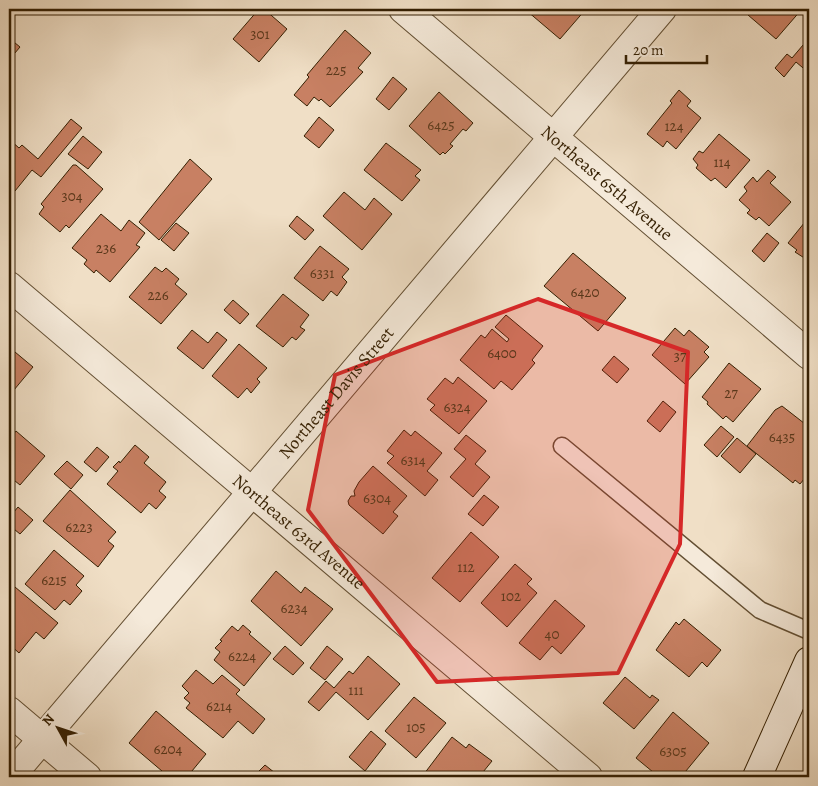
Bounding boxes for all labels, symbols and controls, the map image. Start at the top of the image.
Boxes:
house number: 301 [250,24,270,44]
scale bar [626,32,707,64]
text: 20 m [633,40,664,60]
house number: 225 [326,60,346,80]
house number: 6425 [427,115,455,135]
house number: 124 [664,116,684,136]
street label: Northeast 65th Avenue [536,120,678,246]
house number: 114 [713,152,731,172]
house number: 304 [61,186,83,206]
house number: 236 [96,238,116,258]
house number: 6331 [310,263,334,283]
house number: 6420 [571,282,599,302]
house number: 226 [147,285,169,305]
street label: Northeast Davis Street [273,322,399,464]
house number: 6400 [487,343,517,363]
house number: 37 [674,346,687,366]
house number: 27 [724,383,738,403]
house number: 6324 [443,397,471,417]
house number: 6435 [769,427,795,447]
house number: 6314 [400,450,426,470]
street label: Northeast 63rd Avenue [227,469,370,595]
house number: 6304 [363,488,391,508]
house number: 6223 [65,517,93,537]
house number: 112 [457,557,475,577]
house number: 6215 [41,570,67,590]
house number: 102 [501,586,521,606]
house number: 6234 [280,598,308,618]
house number: 40 [545,624,559,644]
house number: 6224 [228,646,256,666]
house number: 111 [348,680,364,700]
house number: 6214 [206,696,232,716]
north arrow [32,704,82,754]
text: N [38,710,59,730]
house number: 105 [406,717,426,737]
house number: 6204 [154,739,183,759]
house number: 6305 [659,741,687,761]

